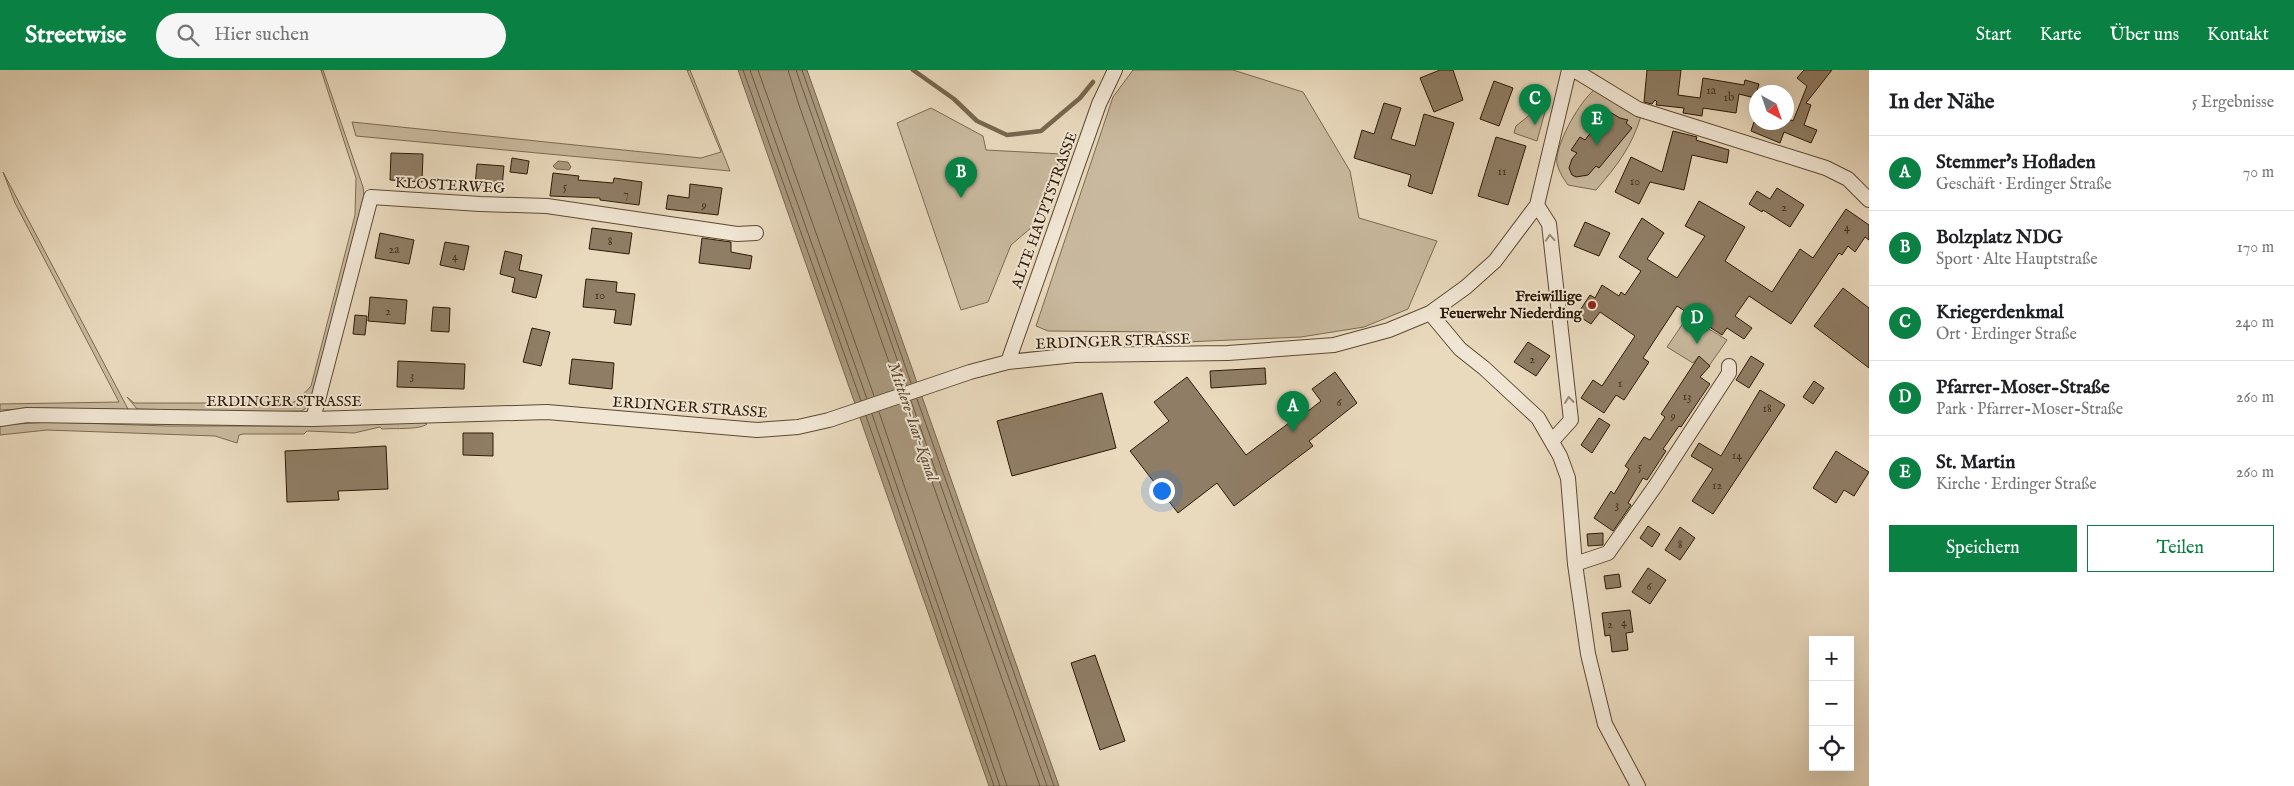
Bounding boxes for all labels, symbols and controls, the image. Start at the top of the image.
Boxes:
search box [156,13,506,58]
text: Streetwise [25,20,126,51]
icon: search [174,21,202,49]
text: Hier suchen [214,23,309,47]
text: Start [1976,24,2012,47]
text: Karte [2040,24,2082,47]
text: Über uns [2110,24,2179,47]
text: Kontakt [2207,24,2269,47]
house number: 1a [1706,83,1717,98]
pin: C [1519,84,1551,125]
north arrow [1749,85,1794,130]
text: In der Nähe [1889,89,1995,116]
house number: 1b [1724,90,1734,105]
text: 5 Ergebnisse [2192,93,2274,113]
pin: E [1581,104,1613,145]
street label: ALTE HAUPTSTRASSE [1007,129,1082,292]
text: Stemmer's Hofladen [1936,151,2096,175]
pin: B [945,157,977,198]
text: A [1900,163,1910,183]
text: 70 m [2243,163,2274,183]
house number: 11 [1498,164,1506,179]
street label: KLOSTERWEG [394,173,506,198]
house number: 10 [1630,174,1640,189]
text: Geschäft · Erdinger Straße [1936,175,2112,195]
house number: 5 [563,179,568,194]
house number: 7 [623,187,629,202]
house number: 9 [700,198,707,213]
house number: 2 [1781,200,1787,215]
house number: 4 [1844,220,1850,235]
text: Bolzplatz NDG [1936,226,2063,250]
house number: 8 [608,234,613,249]
one-way arrow [1544,234,1555,242]
text: B [1900,238,1910,258]
text: 170 m [2237,238,2274,258]
house number: 2a [389,242,400,257]
house number: 4 [452,249,458,264]
text: Sport · Alte Hauptstraße [1936,250,2097,270]
place label: Freiwillige Feuerwehr Niederding [1440,287,1583,323]
house number: 10 [595,288,605,303]
marker: Freiwillige Feuerwehr Niederding [1586,299,1598,311]
text: Kriegerdenkmal [1936,301,2064,325]
pin: D [1681,303,1713,344]
house number: 2 [385,304,391,319]
text: C [1899,313,1911,333]
text: 240 m [2235,313,2274,333]
text: Ort · Erdinger Straße [1936,325,2077,345]
street label: ERDINGER STRASSE [1035,329,1191,354]
house number: 2 [1529,352,1535,367]
water label: Mittlere-Isar-Kanal [882,360,942,485]
house number: 3 [410,368,414,383]
house number: 1 [1618,376,1622,391]
text: Pfarrer-Moser-Straße [1936,376,2110,400]
text: D [1899,388,1911,408]
text: 260 m [2236,388,2274,408]
house number: 13 [1683,389,1691,404]
pin: A [1277,391,1309,432]
street label: ERDINGER STRASSE [206,392,362,411]
street label: ERDINGER STRASSE [612,393,768,422]
house number: 6 [1336,395,1342,410]
one-way arrow [1564,395,1575,403]
text: Park · Pfarrer-Moser-Straße [1936,400,2123,420]
house number: 18 [1762,401,1772,416]
house number: 9 [1669,409,1676,424]
house number: 14 [1732,448,1742,463]
text: St. Martin [1936,451,2015,475]
house number: 5 [1638,459,1643,474]
text: E [1899,463,1911,483]
text: 260 m [2236,463,2274,483]
text: Kirche · Erdinger Straße [1936,475,2097,495]
your location [1149,478,1175,504]
house number: 12 [1712,478,1722,493]
house number: 3 [1615,497,1619,512]
button: Speichern [1889,525,2077,572]
button: Teilen [2087,525,2274,572]
house number: 8 [1678,537,1683,552]
house number: 6 [1646,579,1652,594]
house number: 4 [1621,615,1627,630]
house number: 2 [1607,617,1613,632]
map controls [1809,636,1854,771]
button: + [1809,636,1854,681]
button: − [1809,681,1854,726]
button: locate [1809,726,1854,771]

